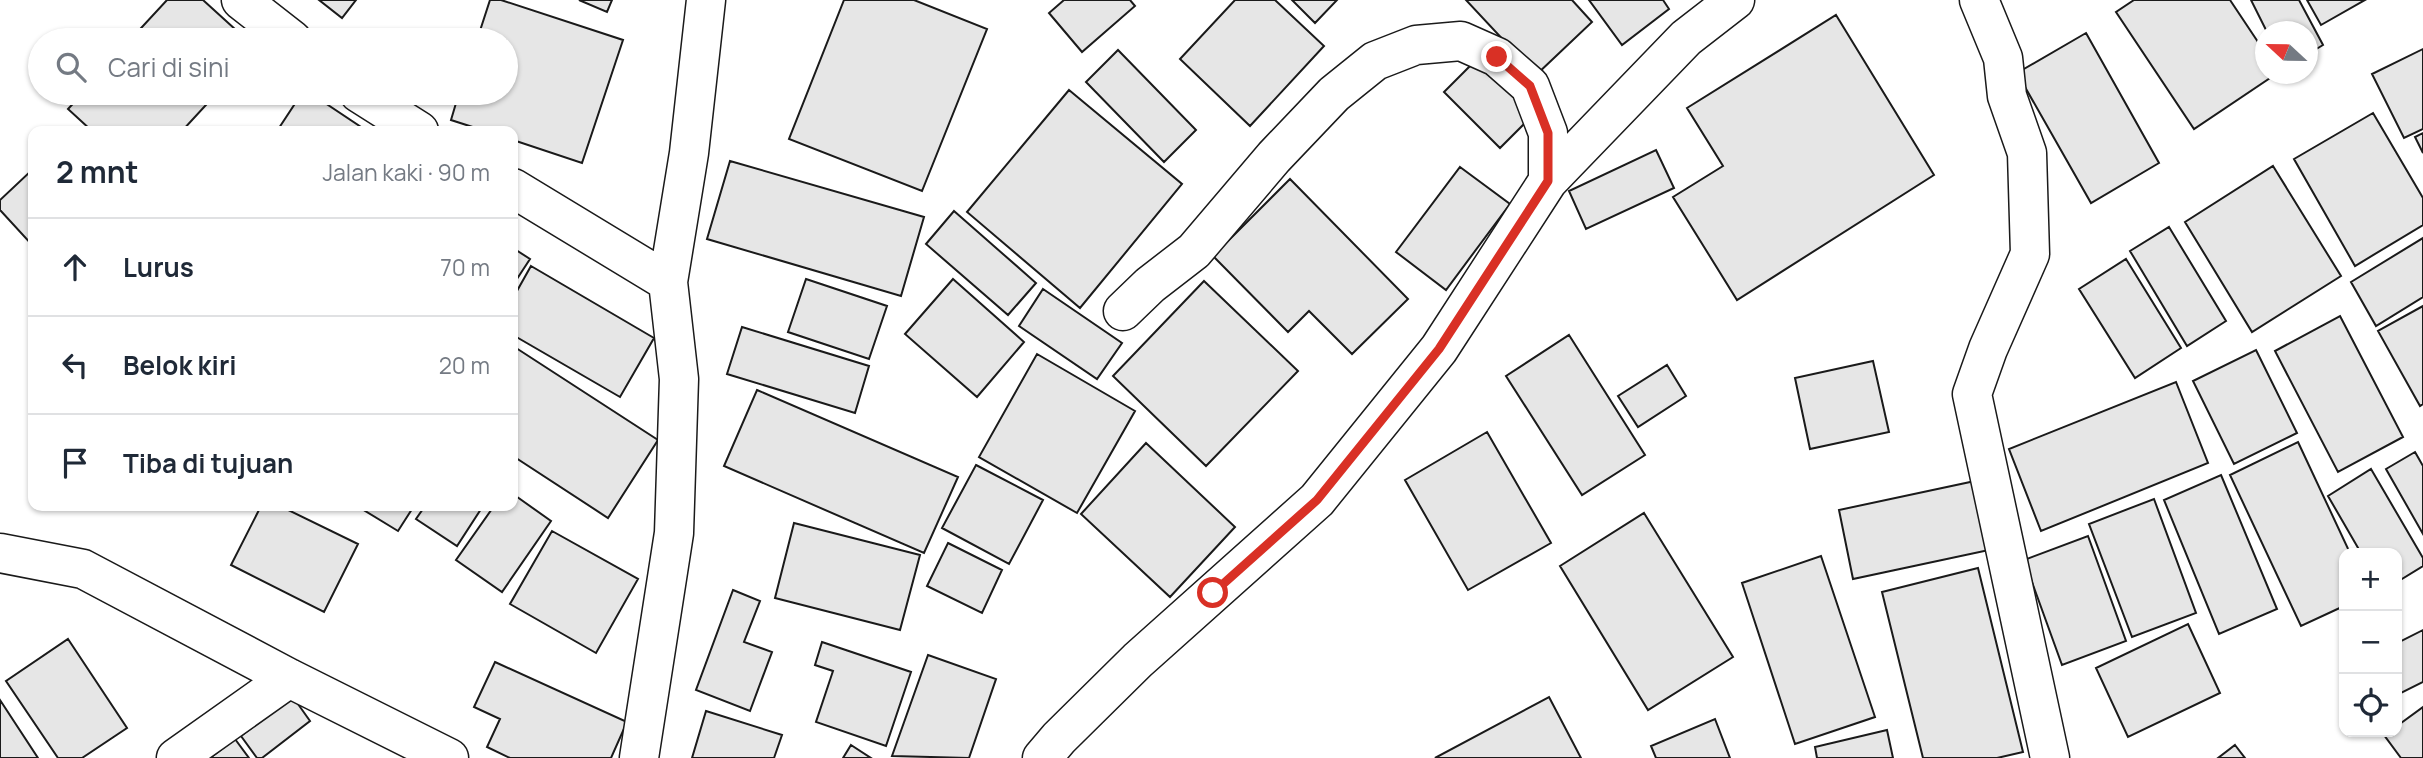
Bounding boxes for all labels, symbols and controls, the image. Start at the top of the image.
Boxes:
north arrow [2255,21,2318,84]
search box [28,28,518,105]
route end [1481,41,1512,72]
icon: search [52,48,90,86]
text: Cari di sini [108,49,230,85]
text: 2 mnt [56,151,139,192]
text: Jalan kaki · 90 m [322,156,490,188]
icon: ahead [56,248,94,286]
text: Lurus [123,249,194,285]
text: 70 m [440,251,490,283]
icon: left [56,346,94,384]
text: Belok kiri [123,347,237,383]
text: 20 m [439,349,490,381]
icon: arrive [56,444,94,482]
text: Tiba di tujuan [123,445,293,481]
map controls [2339,548,2402,737]
button: + [2339,548,2402,611]
route start [1197,577,1228,608]
button: − [2339,611,2402,674]
button: locate [2339,674,2402,737]

